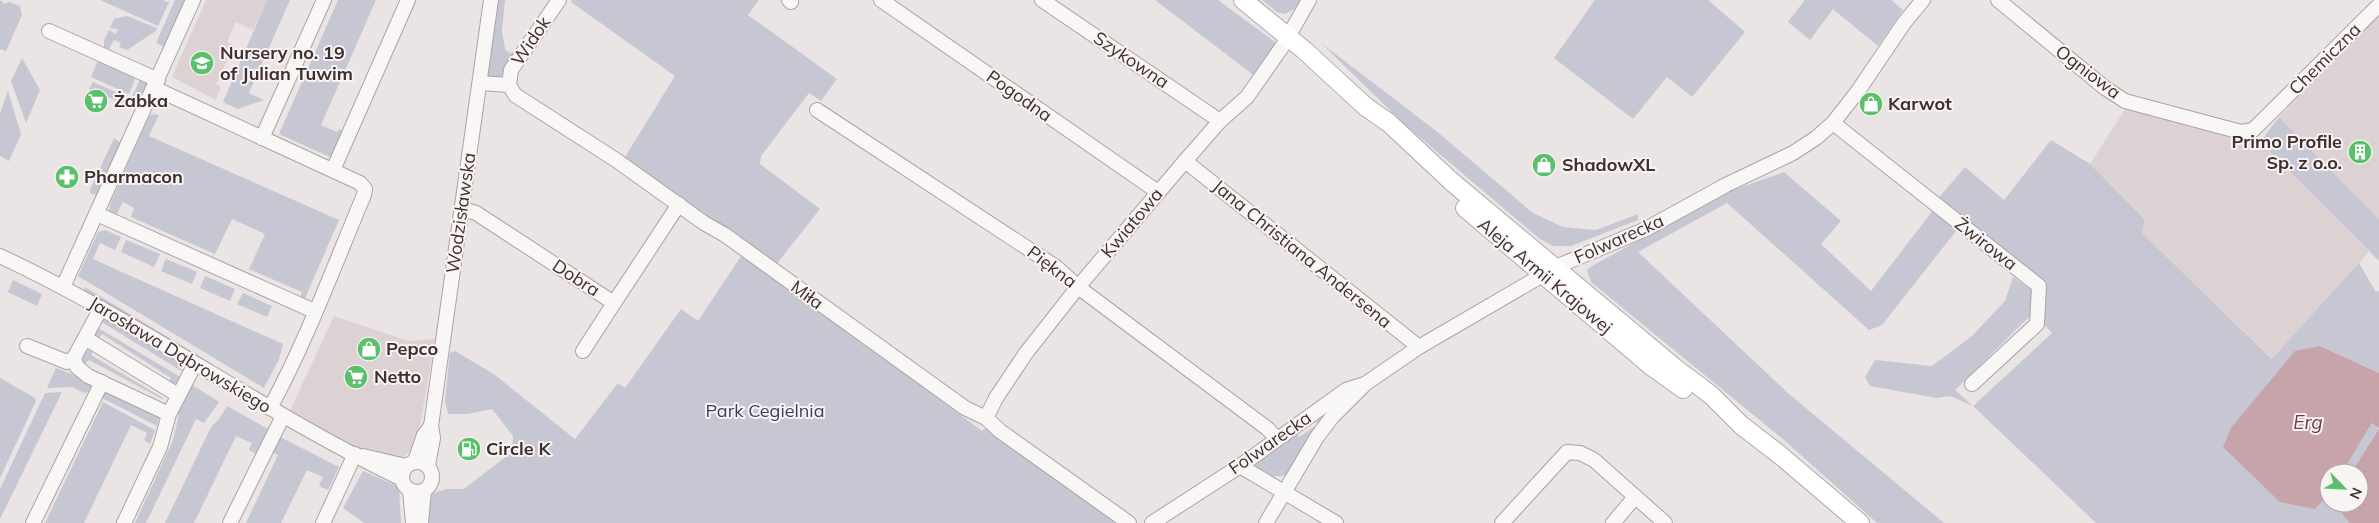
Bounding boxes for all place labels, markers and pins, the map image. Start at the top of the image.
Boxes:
place label: Nursery no. 19 of Julian Tuwim [220,41,353,85]
school or university icon: Nursery no. 19 of Julian Tuwim [189,50,215,76]
supermarket icon: Żabka [83,88,109,114]
place label: Żabka [114,89,168,112]
shop icon: Karwot [1858,91,1884,117]
place label: Karwot [1888,92,1952,115]
place label: Primo Profile Sp. z o.o. [2231,130,2342,174]
building icon: Primo Profile Sp. z o.o. [2347,139,2373,165]
shop icon: ShadowXL [1531,152,1557,178]
place label: ShadowXL [1562,153,1655,176]
pharmacy icon: Pharmacon [54,164,80,190]
place label: Pharmacon [84,165,183,188]
shop icon: Pepco [356,336,382,362]
place label: Pepco [386,337,438,360]
supermarket icon: Netto [343,364,369,390]
place label: Netto [374,365,421,388]
fuel station icon: Circle K [456,436,482,462]
place label: Circle K [486,437,552,460]

